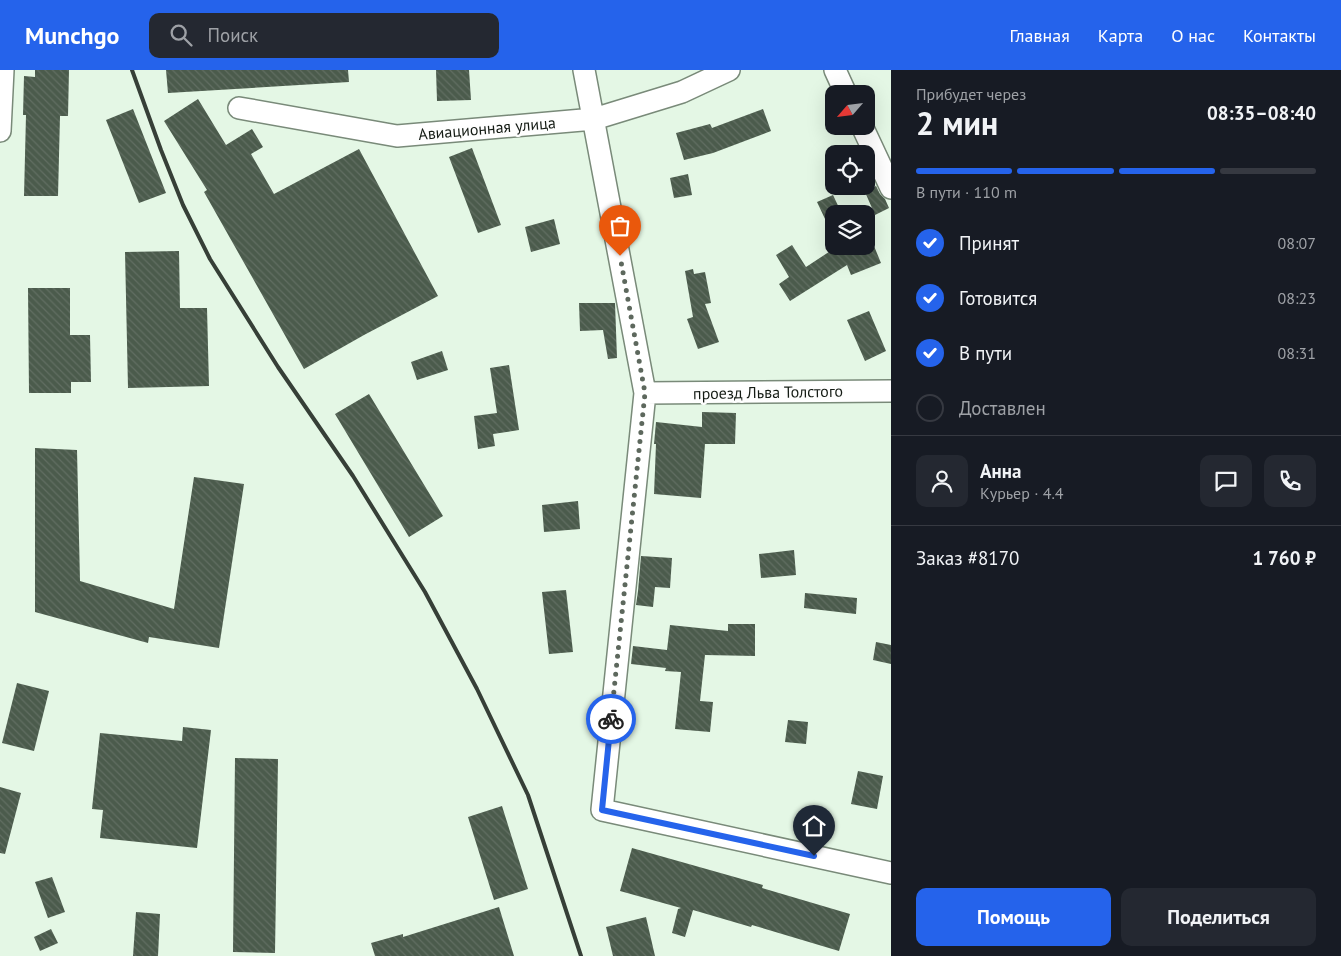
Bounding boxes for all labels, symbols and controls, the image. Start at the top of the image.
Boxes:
search box [149,13,499,58]
text: Munchgo [25,20,119,51]
icon: search [167,21,195,49]
text: Поиск [207,23,258,47]
text: Главная [1009,24,1070,47]
text: Карта [1098,24,1143,47]
text: О нас [1171,24,1215,47]
text: Контакты [1243,24,1316,47]
text: Прибудет через [916,84,1026,104]
north arrow [825,85,875,135]
map controls [825,85,875,255]
text: 08:35–08:40 [1207,101,1316,125]
text: 2 мин [916,102,998,144]
street label: Авиационная улица [417,112,557,144]
button: locate [825,145,875,195]
text: В пути · 110 m [916,182,1017,202]
pin [599,205,641,256]
button: layers [825,205,875,255]
icon: bag [606,212,634,240]
icon: check [916,229,944,257]
text: Принят [959,231,1019,255]
text: 08:07 [1278,233,1316,253]
icon: check [916,284,944,312]
text: Готовится [959,286,1037,310]
text: 08:23 [1278,288,1316,308]
icon: check [916,339,944,367]
text: В пути [959,341,1012,365]
text: 08:31 [1278,343,1316,363]
street label: проезд Льва Толстого [693,381,843,403]
text: Доставлен [959,396,1046,420]
button: person [916,455,968,507]
button: chat [1200,455,1252,507]
button: phone [1264,455,1316,507]
text: Анна [980,459,1021,483]
text: Курьер · 4.4 [980,483,1064,503]
text: Заказ #8170 [916,546,1019,570]
text: 1 760 ₽ [1253,546,1316,570]
courier [586,694,636,744]
icon: bike [597,705,625,733]
pin [793,805,835,856]
icon: home [800,812,828,840]
button: Помощь [916,888,1111,946]
button: Поделиться [1121,888,1316,946]

